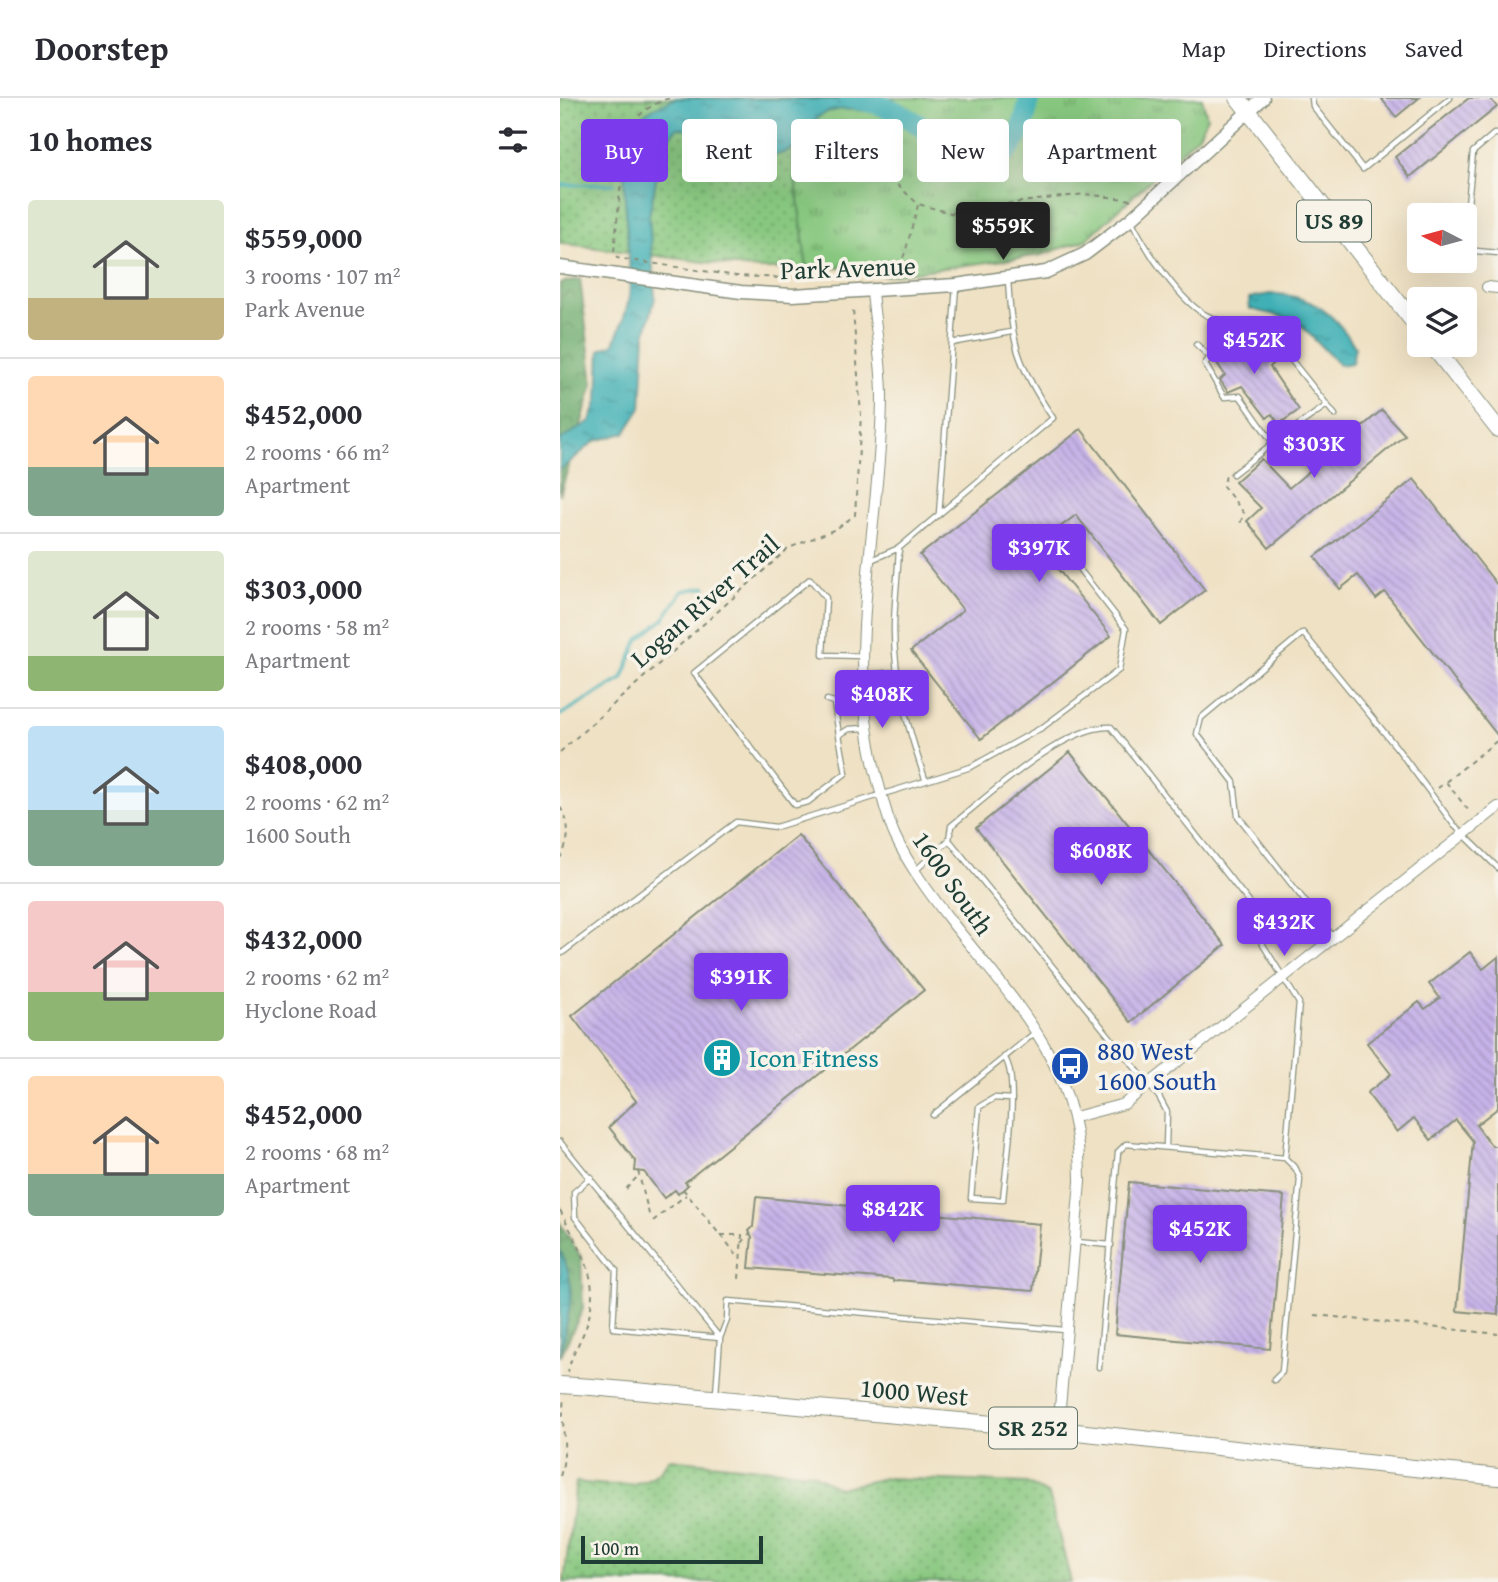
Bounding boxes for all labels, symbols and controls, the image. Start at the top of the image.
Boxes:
text: Doorstep [35,24,168,72]
text: Map [1182,31,1226,66]
text: Directions [1264,31,1367,66]
text: Saved [1405,31,1463,66]
text: 10 homes [28,118,153,162]
chip: Buy [581,119,668,182]
chip: Rent [682,119,777,182]
chip: Filters [791,119,903,182]
chip: New [917,119,1009,182]
chip: Apartment [1023,119,1181,182]
icon: filters [494,121,532,159]
road number: US 89 [1297,201,1371,242]
pin: $559K [954,202,1052,262]
north arrow [1407,203,1477,273]
map controls [1407,203,1477,357]
text: $559K [972,208,1034,241]
text: $559,000 [245,215,362,259]
icon: home [84,228,168,312]
street label: Park Avenue [779,246,917,289]
text: 3 rooms · 107 m² [245,259,400,292]
button: layers [1407,287,1477,357]
text: Park Avenue [245,292,365,325]
pin: $452K [1205,316,1303,376]
text: $452K [1223,322,1285,355]
text: $452,000 [245,391,362,435]
icon: home [84,404,168,488]
pin: $303K [1265,420,1363,480]
text: $303K [1283,426,1345,459]
text: 2 rooms · 66 m² [245,435,389,468]
text: Apartment [245,468,350,501]
pin: $397K [990,524,1088,584]
street label: Logan River Trail [621,525,788,677]
text: $397K [1008,530,1070,563]
text: $303,000 [245,566,362,610]
icon: home [84,579,168,663]
text: 2 rooms · 58 m² [245,610,389,643]
text: Apartment [245,643,350,676]
pin: $408K [833,670,931,730]
text: $408K [851,676,913,709]
text: $408,000 [245,741,362,785]
icon: home [84,754,168,838]
text: 2 rooms · 62 m² [245,785,389,818]
text: 1600 South [245,818,351,851]
street label: 1600 South [903,823,1004,943]
pin: $608K [1052,828,1150,887]
text: $608K [1070,833,1132,866]
pin: $432K [1235,898,1333,958]
text: $432K [1253,904,1315,937]
text: $432,000 [245,916,362,960]
icon: home [84,929,168,1013]
pin: $391K [692,954,790,1013]
text: $391K [710,959,772,992]
text: 2 rooms · 62 m² [245,960,389,993]
text: Hyclone Road [245,993,377,1026]
place label: 880 West 1600 South [1097,1031,1217,1100]
building icon: Icon Fitness [701,1037,743,1079]
place label: Icon Fitness [749,1038,879,1077]
bus stop icon: 880 West 1600 South [1049,1045,1091,1087]
text: $452,000 [245,1091,362,1135]
icon: home [84,1104,168,1188]
text: 2 rooms · 68 m² [245,1135,389,1168]
text: Apartment [245,1168,350,1201]
pin: $842K [844,1186,942,1245]
text: $842K [862,1191,924,1224]
pin: $452K [1151,1206,1249,1265]
text: $452K [1169,1211,1231,1244]
street label: 1000 West [858,1367,970,1416]
road number: SR 252 [989,1408,1077,1448]
scale bar [581,1533,763,1565]
text: 100 m [592,1534,639,1562]

